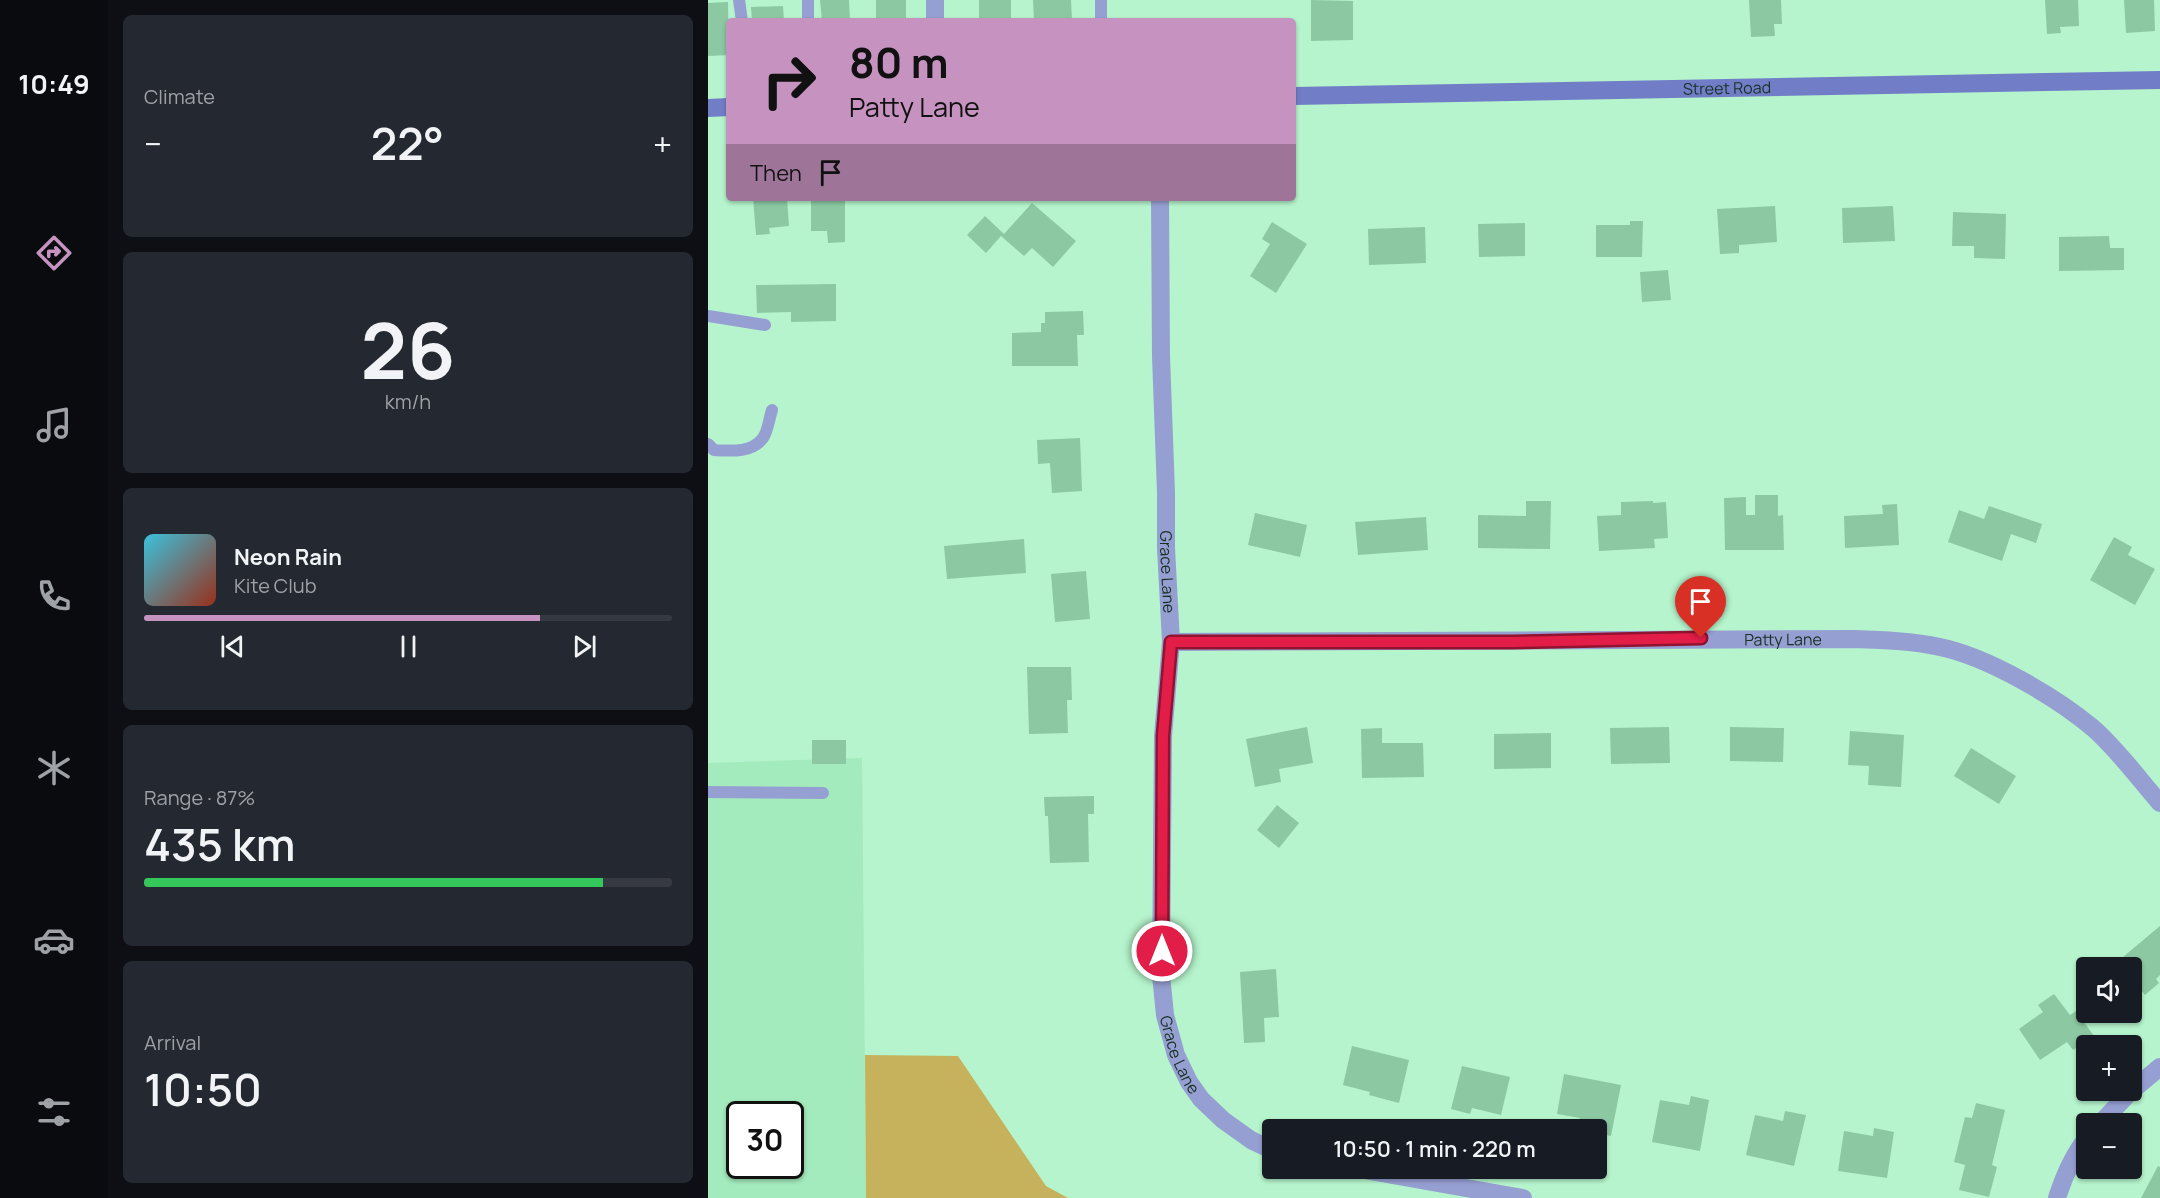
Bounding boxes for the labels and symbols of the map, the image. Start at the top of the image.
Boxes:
street label: Street Road [1683,76,1771,100]
street label: Grace Lane [1155,531,1180,614]
pin [1675,576,1726,638]
street label: Patty Lane [1744,628,1822,650]
position arrow [1130,919,1194,983]
street label: Grace Lane [1155,1013,1205,1098]
speed limit sign: 30 [726,1101,804,1179]

